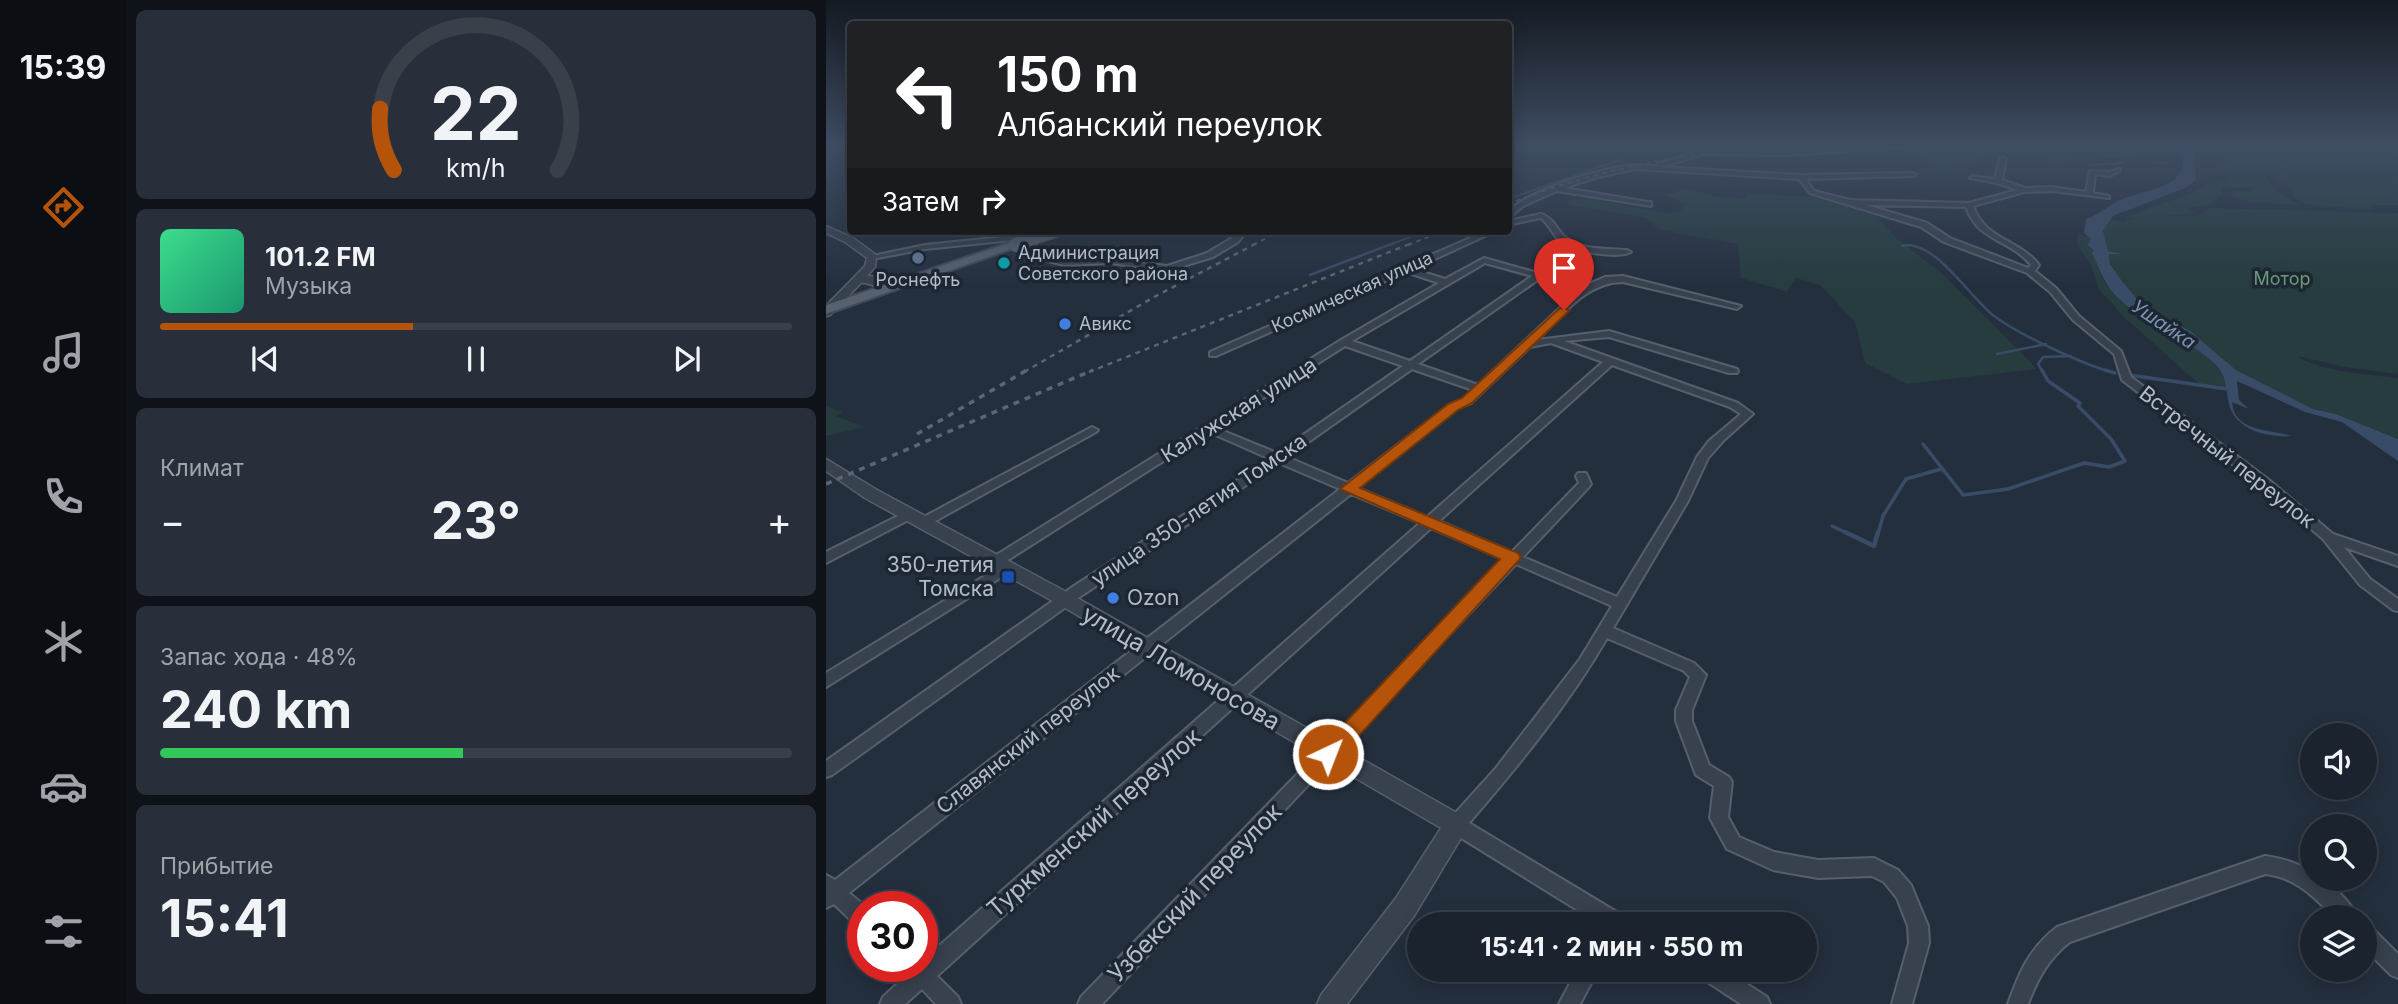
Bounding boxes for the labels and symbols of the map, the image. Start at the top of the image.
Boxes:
pin [1534,238,1594,310]
place label: Администрация Советского района [1018,242,1188,284]
street label: Космическая улица [1268,247,1436,337]
marker: Роснефть [910,250,926,266]
marker: Администрация Советского района [996,255,1012,271]
park label: Мотор [2254,268,2310,289]
place label: Роснефть [876,269,960,290]
water label: Ушайка [2128,295,2200,354]
place label: Авикс [1079,313,1132,334]
marker: Авикс [1057,316,1073,332]
street label: Калужская улица [1156,352,1321,467]
street label: Встречный переулок [2135,380,2320,533]
street label: улица 350-летия Томска [1086,428,1311,591]
place label: 350-летия Томска [887,552,994,601]
marker: 350-летия Томска [1000,569,1016,585]
place label: Ozon [1127,585,1179,610]
marker: Ozon [1105,590,1121,606]
street label: улица Ломоносова [1077,599,1285,736]
street label: Славянский переулок [931,660,1125,819]
position arrow [1291,717,1365,791]
street label: Туркменский переулок [981,722,1206,923]
street label: Узбекский переулок [1102,797,1288,988]
speed limit sign: 30 [847,891,938,982]

